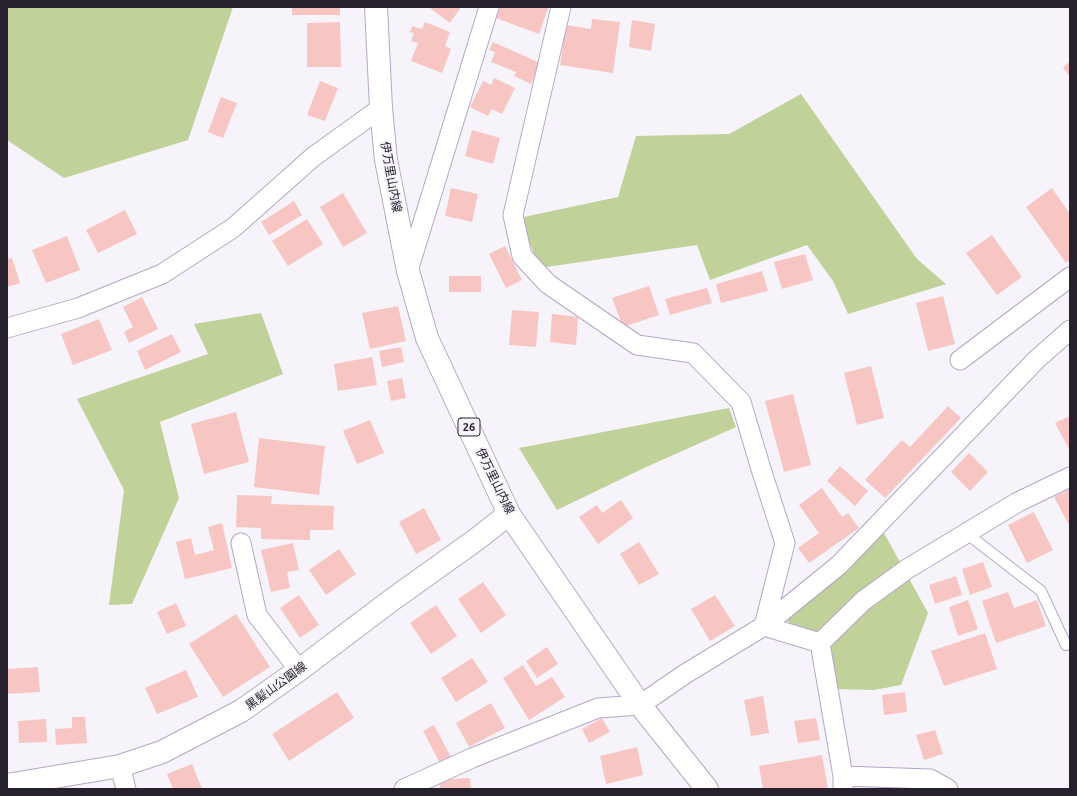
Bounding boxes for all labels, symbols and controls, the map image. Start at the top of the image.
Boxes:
street label: 伊万里山内線 [378,140,404,214]
road number: 26 [458,418,480,436]
street label: 伊万里山内線 [473,445,517,517]
street label: 黒髪山公園線 [243,659,309,713]

